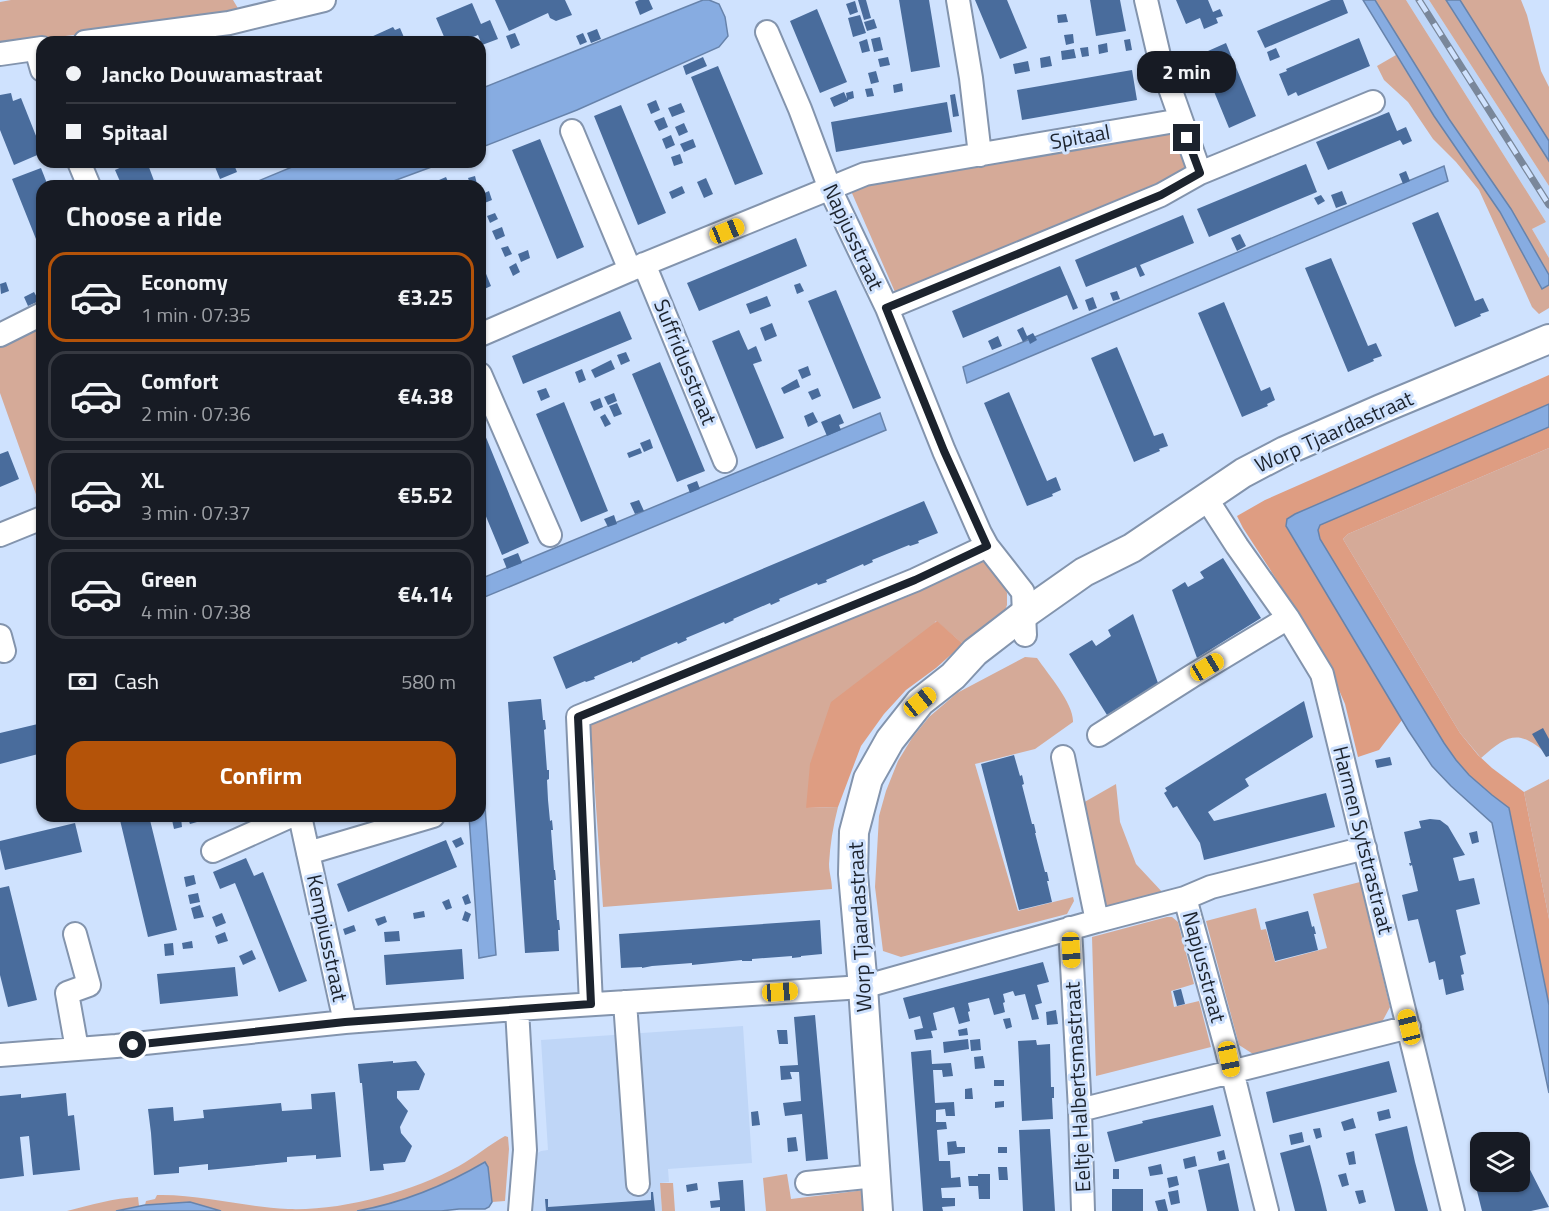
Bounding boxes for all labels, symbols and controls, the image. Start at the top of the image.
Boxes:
callout: 2 min [1138,51,1236,93]
text: 2 min [1162,56,1211,87]
text: Jancko Douwamastraat [102,57,322,91]
text: Spitaal [102,115,168,149]
street label: Spitaal [1047,115,1112,157]
route end [1173,124,1200,151]
street label: Napjusstraat [815,178,893,296]
text: Choose a ride [66,195,222,236]
car [707,216,747,246]
text: Economy [141,265,228,299]
icon: car [69,270,123,324]
text: €3.25 [398,280,453,314]
street label: Suffridusstraat [646,294,726,430]
text: 1 min · 07:35 [141,299,251,330]
text: Comfort [141,364,219,398]
icon: car [69,369,123,423]
text: €4.38 [398,379,453,413]
street label: Worp Tjaardastraat [1249,382,1418,480]
text: 2 min · 07:36 [141,398,251,429]
text: XL [141,463,164,497]
icon: car [69,468,123,522]
text: €5.52 [398,478,453,512]
text: 3 min · 07:37 [141,497,251,528]
text: Green [141,562,197,596]
icon: car [69,567,123,621]
text: €4.14 [398,577,453,611]
text: 4 min · 07:38 [141,596,251,627]
car [1187,650,1227,684]
text: Cash [114,664,159,698]
icon: cash [66,665,99,698]
text: 580 m [401,666,456,697]
car [900,684,940,720]
button: Confirm [66,741,456,810]
street label: Harmen Sytstrastraat [1325,743,1403,938]
street label: Worp Tjaardastraat [839,841,879,1013]
street label: Kempiusstraat [299,871,357,1005]
street label: Napjusstraat [1175,907,1235,1027]
car [1061,932,1081,968]
street label: Eeltje Halbertsmastraat [1055,980,1098,1193]
car [761,982,799,1002]
car [1396,1007,1422,1047]
route start [119,1031,146,1058]
car [1216,1040,1242,1078]
map controls [1470,1132,1530,1192]
button: layers [1470,1132,1530,1192]

